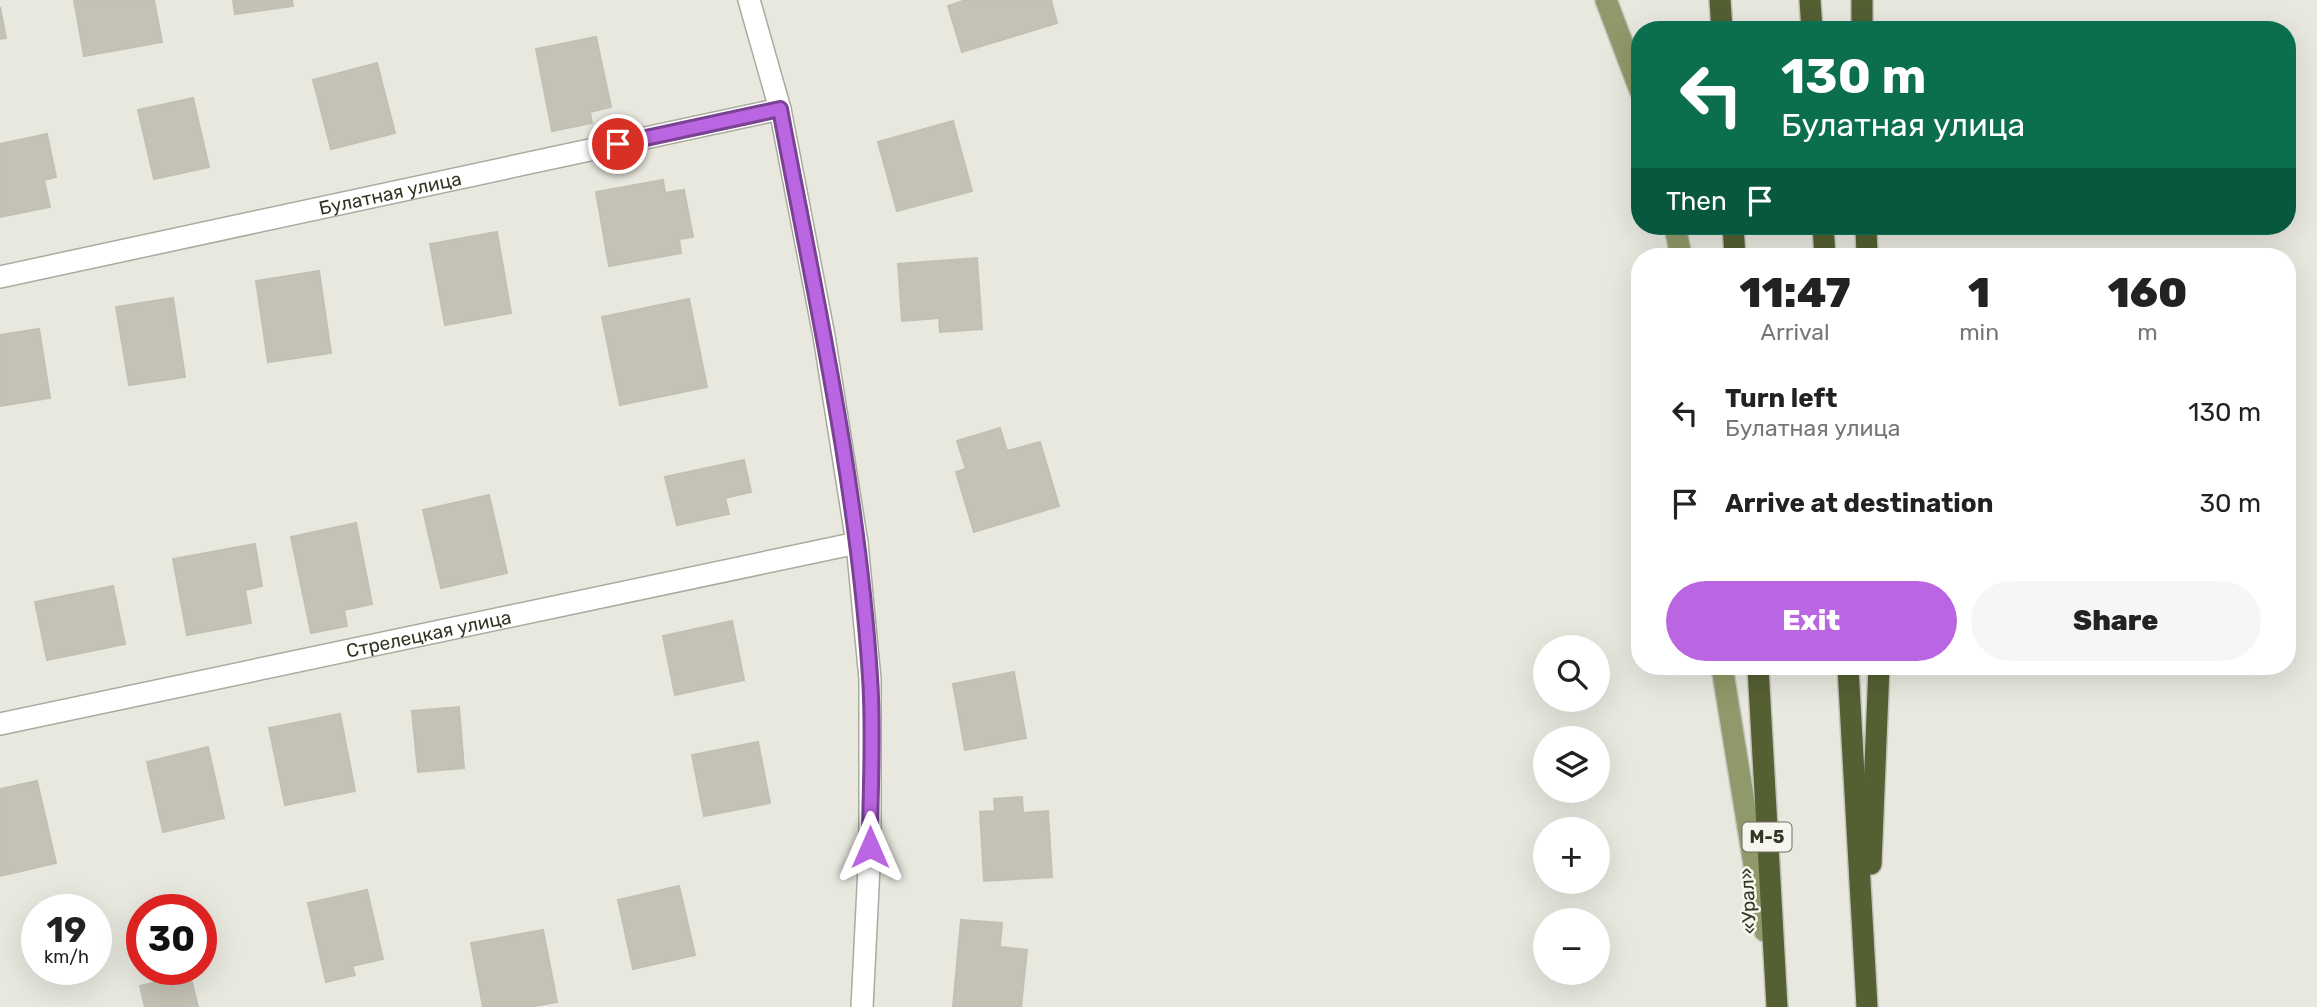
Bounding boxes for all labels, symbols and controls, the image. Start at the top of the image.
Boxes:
text: 130 m [1781,47,1926,105]
icon: left [1666,49,1757,140]
text: Булатная улица [1781,106,2025,144]
pin [588,114,648,174]
icon: arrive [599,125,637,163]
street label: Булатная улица [317,166,463,220]
icon: arrive [1741,182,1779,220]
text: Then [1666,186,1727,217]
text: 11:47 [1740,268,1851,318]
text: 1 [1968,268,1990,318]
text: 160 [2108,268,2187,318]
text: Arrival [1761,318,1830,346]
text: min [1959,318,1999,346]
text: m [2137,318,2158,346]
text: Turn left [1725,383,1837,414]
icon: left [1666,394,1704,432]
text: 130 m [2188,397,2261,428]
text: Булатная улица [1725,414,1900,442]
icon: arrive [1666,485,1704,523]
text: Arrive at destination [1725,488,1993,519]
text: 30 m [2199,488,2261,519]
button: Exit [1666,581,1957,661]
button: Share [1971,581,2261,661]
street label: Стрелецкая улица [344,605,513,662]
map controls [1533,635,1610,985]
button: search [1533,635,1610,712]
button: layers [1533,726,1610,803]
position arrow [833,810,907,884]
button: + [1533,817,1610,894]
road number: М-5 [1742,822,1792,852]
street label: «Урал» [1735,867,1761,935]
speed limit sign: 30 [126,894,217,985]
button: − [1533,908,1610,985]
text: 19 [47,909,86,951]
text: km/h [44,946,89,968]

